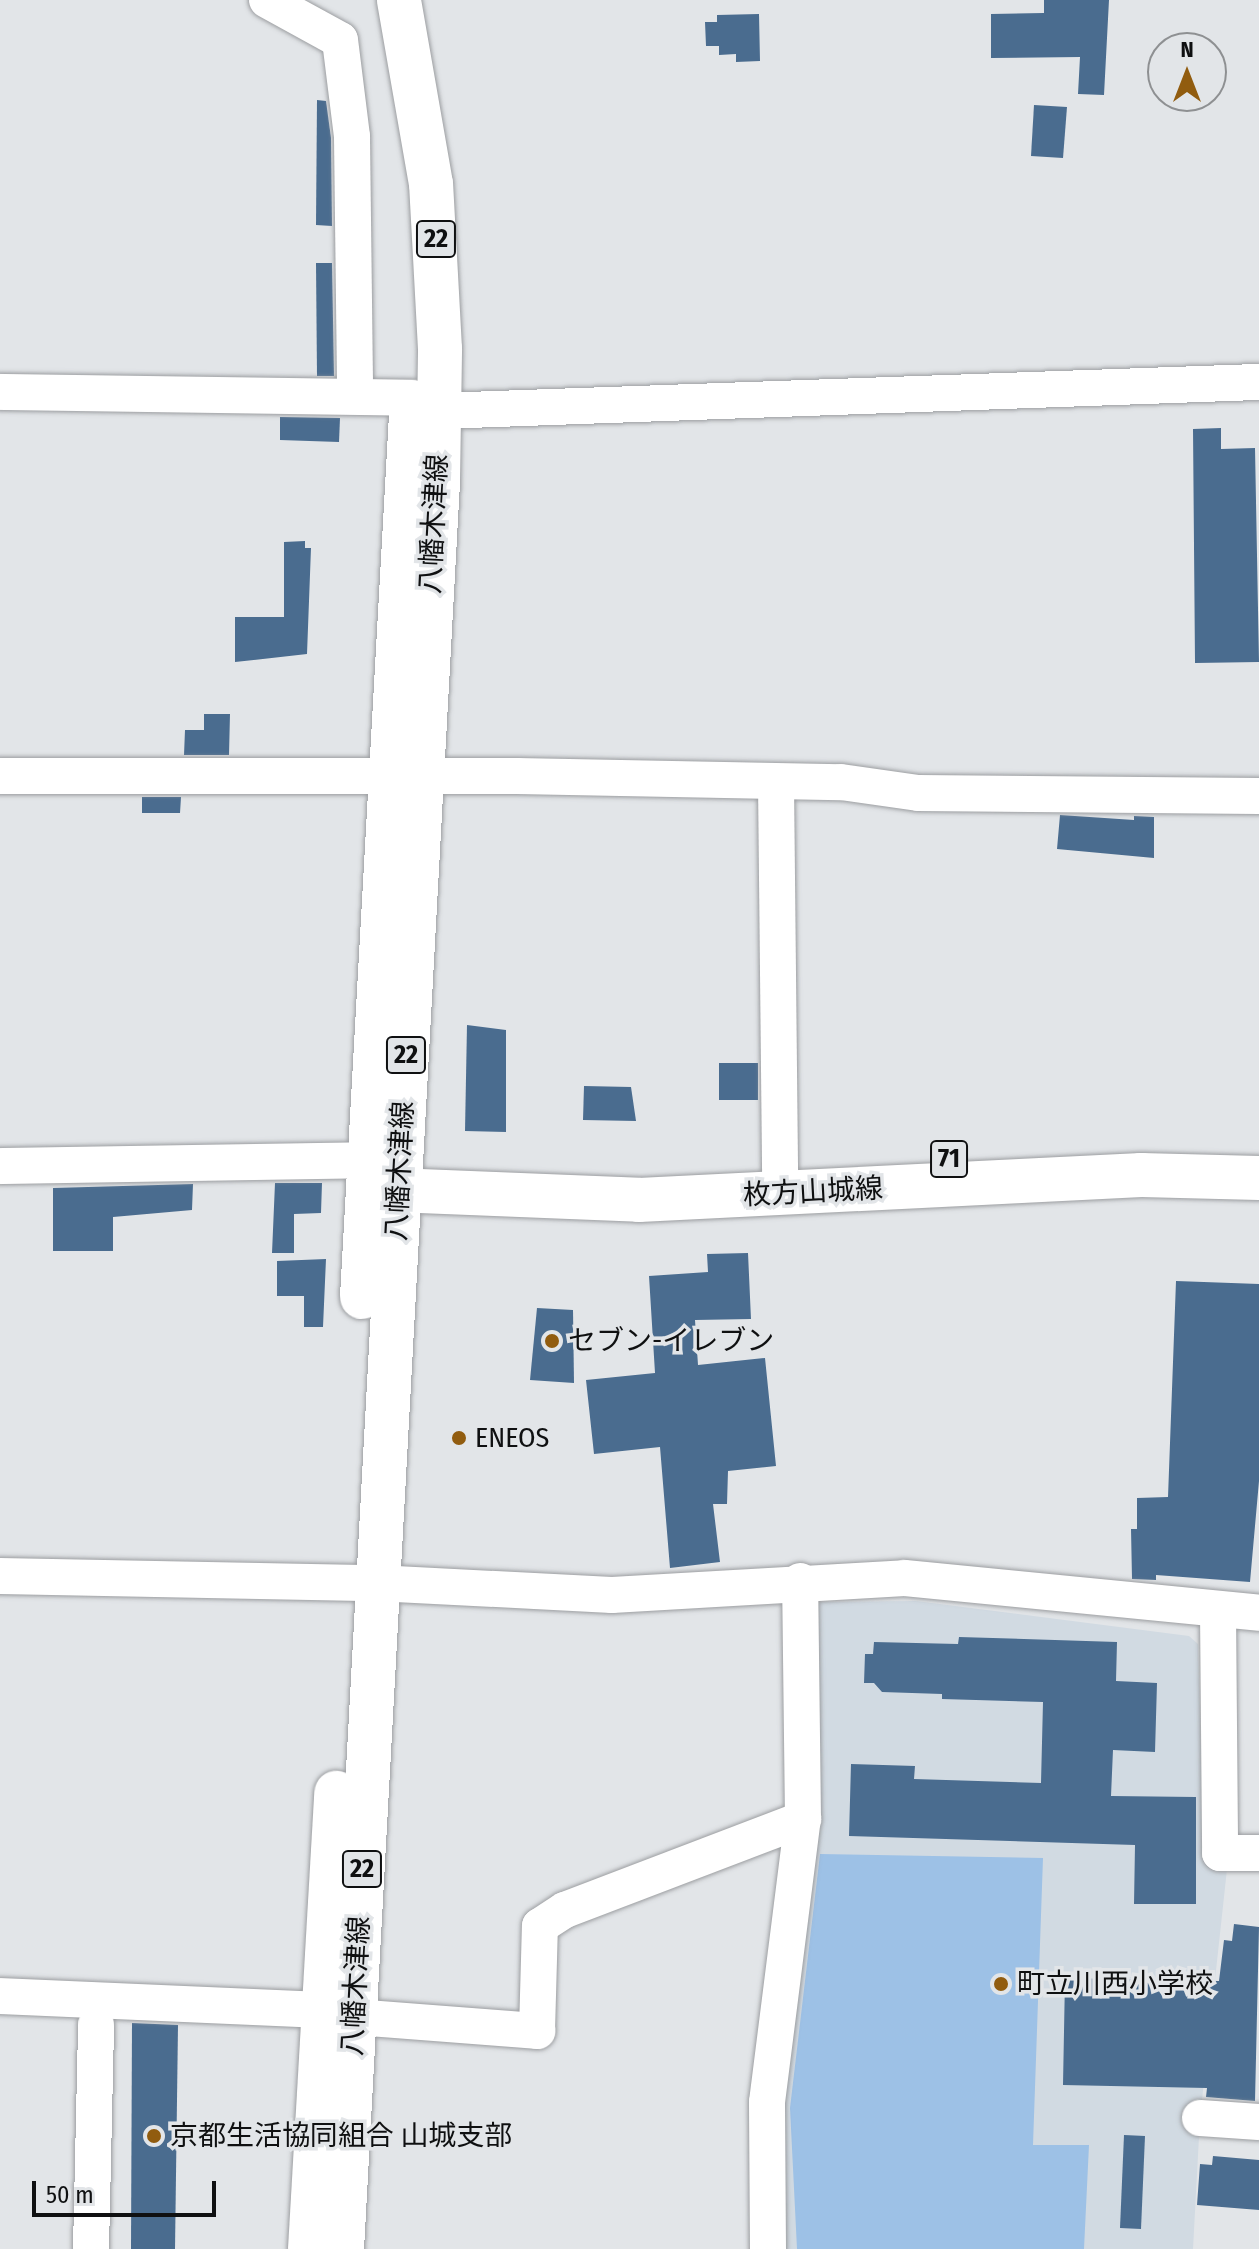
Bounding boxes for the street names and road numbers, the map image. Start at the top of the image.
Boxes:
road number: 22 [414,217,458,261]
street label: 八幡木津線 [414,453,454,595]
road number: 22 [384,1033,428,1077]
street label: 八幡木津線 [380,1100,420,1242]
road number: 71 [929,1137,969,1181]
street label: 枚方山城線 [742,1172,884,1212]
road number: 22 [340,1847,384,1891]
street label: 八幡木津線 [336,1915,376,2057]

